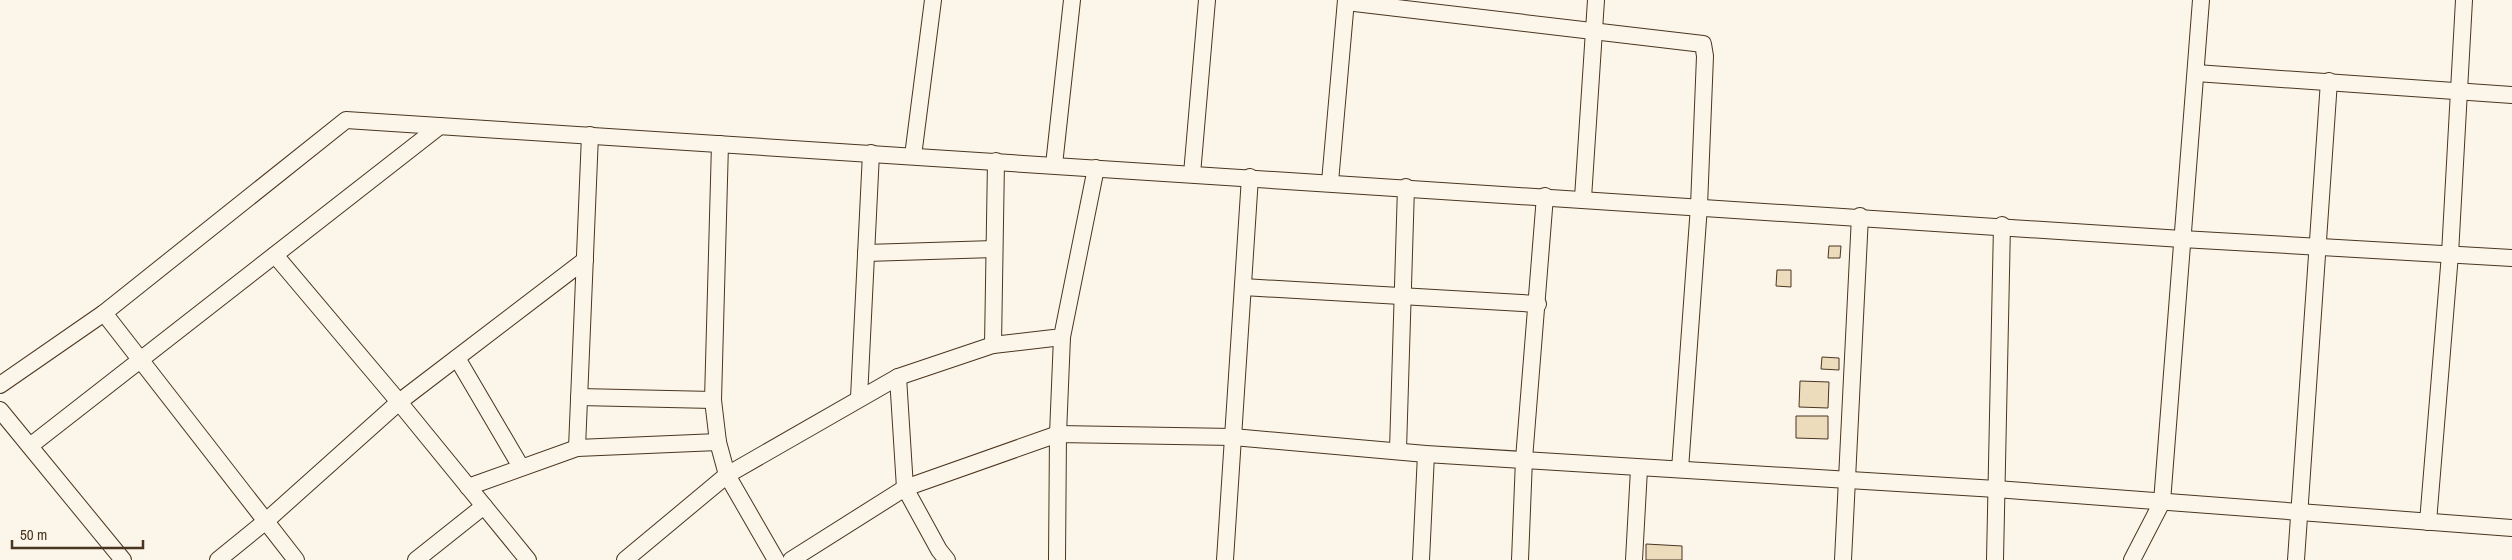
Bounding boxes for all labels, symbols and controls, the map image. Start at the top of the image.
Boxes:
scale bar [12,518,144,550]
text: 50 m [20,524,47,545]

